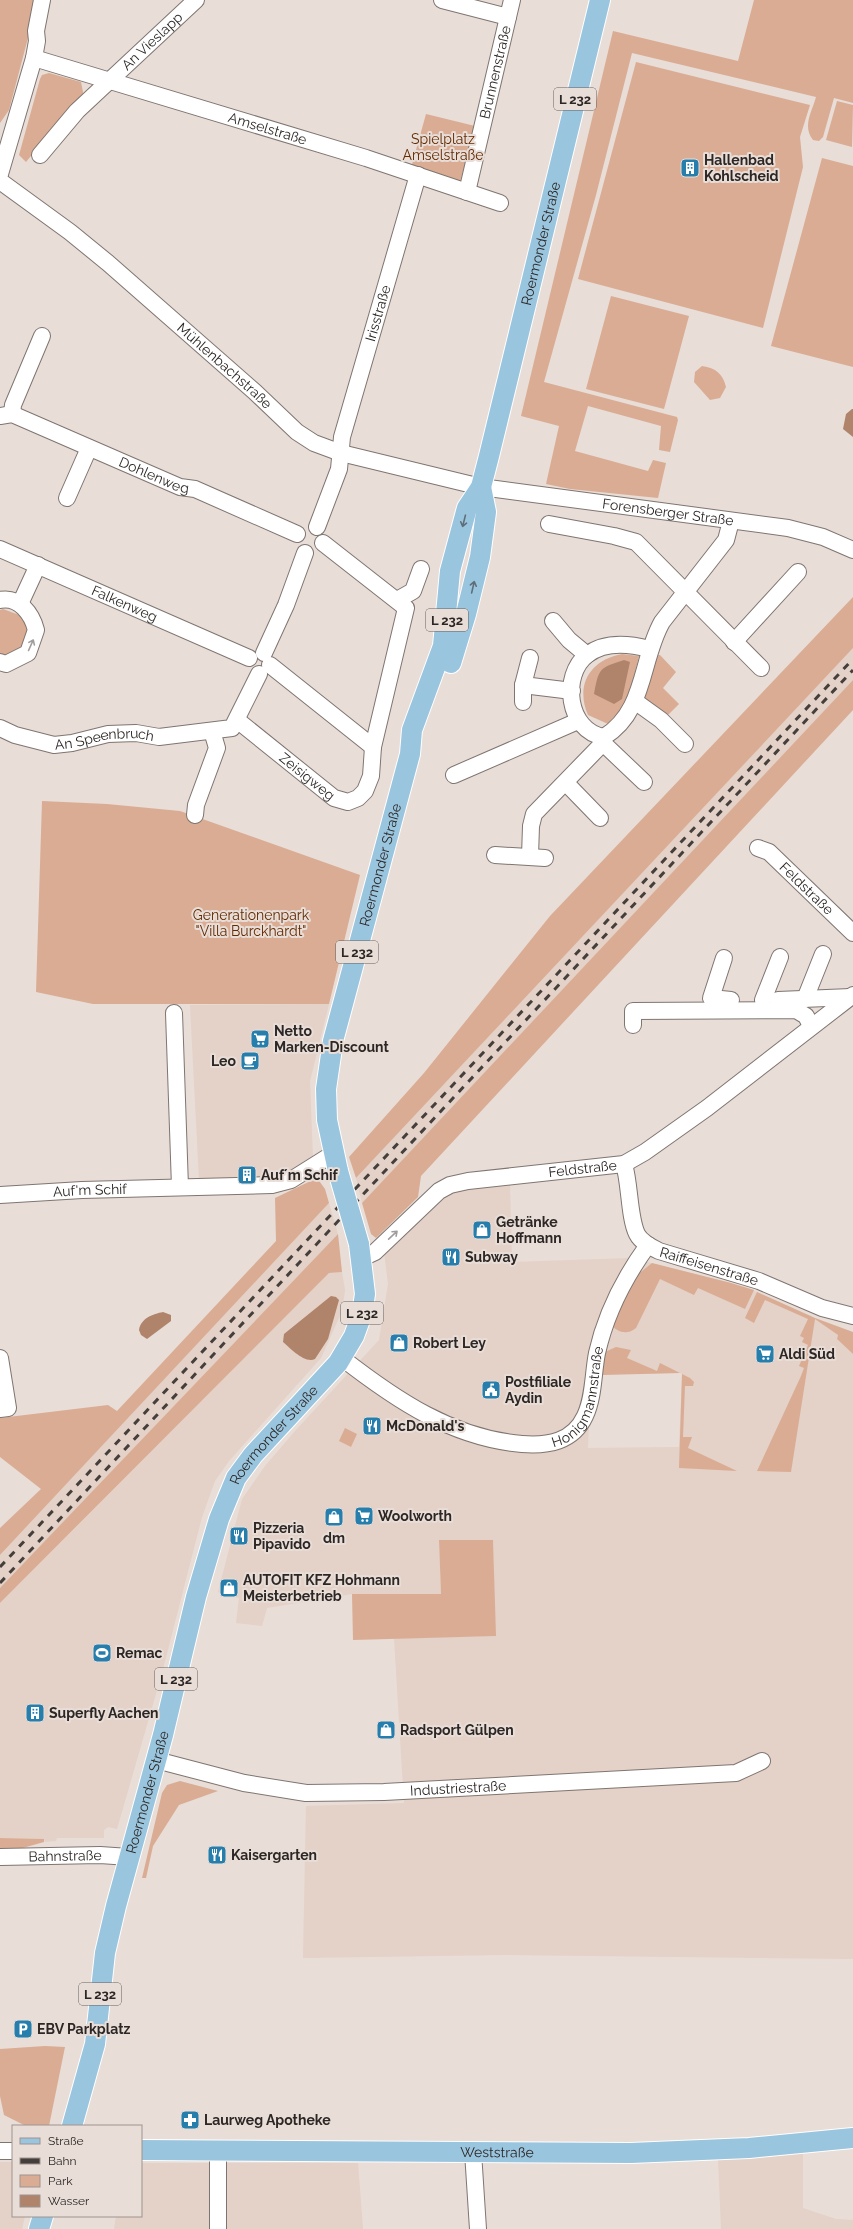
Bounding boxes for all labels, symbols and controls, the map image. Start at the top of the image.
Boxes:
street label: An Vieslapp [118,9,186,73]
street label: Brunnenstraße [476,24,514,120]
road number: L 232 [554,88,596,110]
street label: Amselstraße [227,109,309,148]
park label: Spielplatz Amselstraße [402,131,484,163]
place label: Hallenbad Kohlscheid [704,152,779,184]
building icon: Hallenbad Kohlscheid [679,157,701,179]
street label: Roermonder Straße [518,180,563,307]
street label: Irisstraße [362,283,394,343]
street label: Mühlenbachstraße [174,320,275,412]
street label: Dohlenweg [117,454,190,496]
street label: Forensberger Straße [601,495,735,529]
one-way arrow [459,515,467,528]
one-way arrow [469,580,477,593]
street label: Falkenweg [89,582,160,625]
road number: L 232 [426,609,468,631]
one-way arrow [28,640,35,652]
street label: An Speenbruch [54,725,155,753]
street label: Zeisigweg [276,749,338,803]
street label: Roermonder Straße [356,802,404,928]
street label: Feldstraße [776,859,837,918]
park label: Generationenpark "Villa Burckhardt" [193,907,310,939]
road number: L 232 [336,941,378,963]
place label: Netto Marken-Discount [274,1023,389,1055]
supermarket icon: Netto Marken-Discount [249,1028,271,1050]
cafe icon: Leo [239,1050,261,1072]
place label: Leo [211,1053,237,1069]
street label: Feldstraße [548,1157,618,1180]
building icon: Auf´m Schif [236,1164,258,1186]
place label: Auf´m Schif [261,1167,339,1183]
street label: Auf'm Schif [52,1181,128,1200]
place label: Getränke Hoffmann [496,1214,562,1246]
shop icon: Getränke Hoffmann [471,1219,493,1241]
one-way arrow [388,1230,398,1240]
street label: Raiffeisenstraße [658,1244,760,1288]
restaurant icon: Subway [440,1246,462,1268]
place label: Subway [465,1249,518,1265]
road number: L 232 [341,1302,383,1324]
shop icon: Robert Ley [388,1332,410,1354]
place label: Robert Ley [413,1335,486,1351]
supermarket icon: Aldi Süd [754,1343,776,1365]
street label: Honigmannstraße [549,1345,606,1450]
place label: Aldi Süd [779,1346,835,1362]
place label: Postfiliale Aydin [505,1374,572,1406]
public building icon: Postfiliale Aydin [480,1379,502,1401]
street label: Roermonder Straße [226,1382,321,1487]
restaurant icon: McDonald's [361,1415,383,1437]
place label: McDonald's [386,1418,465,1434]
supermarket icon: Woolworth [353,1505,375,1527]
shop icon: dm [323,1506,345,1528]
place label: Woolworth [378,1508,452,1524]
place label: Pizzeria Pipavido [253,1520,311,1552]
restaurant icon: Pizzeria Pipavido [228,1525,250,1547]
place label: dm [323,1530,345,1546]
place label: AUTOFIT KFZ Hohmann Meisterbetrieb [243,1572,400,1604]
shop icon: AUTOFIT KFZ Hohmann Meisterbetrieb [218,1577,240,1599]
sports icon: Remac [91,1642,113,1664]
place label: Remac [116,1645,163,1661]
road number: L 232 [155,1668,197,1690]
building icon: Superfly Aachen [24,1702,46,1724]
place label: Superfly Aachen [49,1705,159,1721]
shop icon: Radsport Gülpen [375,1719,397,1741]
place label: Radsport Gülpen [400,1722,514,1738]
street label: Roermonder Straße [123,1729,172,1855]
street label: Industriestraße [410,1777,507,1799]
restaurant icon: Kaisergarten [206,1844,228,1866]
street label: Bahnstraße [28,1847,102,1864]
place label: Kaisergarten [231,1847,317,1863]
road number: L 232 [79,1983,121,2005]
parking icon: EBV Parkplatz [12,2018,34,2040]
place label: EBV Parkplatz [37,2021,131,2037]
pharmacy icon: Laurweg Apotheke [179,2109,201,2131]
place label: Laurweg Apotheke [204,2112,331,2128]
legend [12,2125,142,2217]
text: Straße [48,2134,84,2148]
street label: Weststraße [460,2144,534,2160]
text: Bahn [48,2154,77,2168]
text: Park [48,2174,73,2188]
text: Wasser [48,2194,90,2208]

